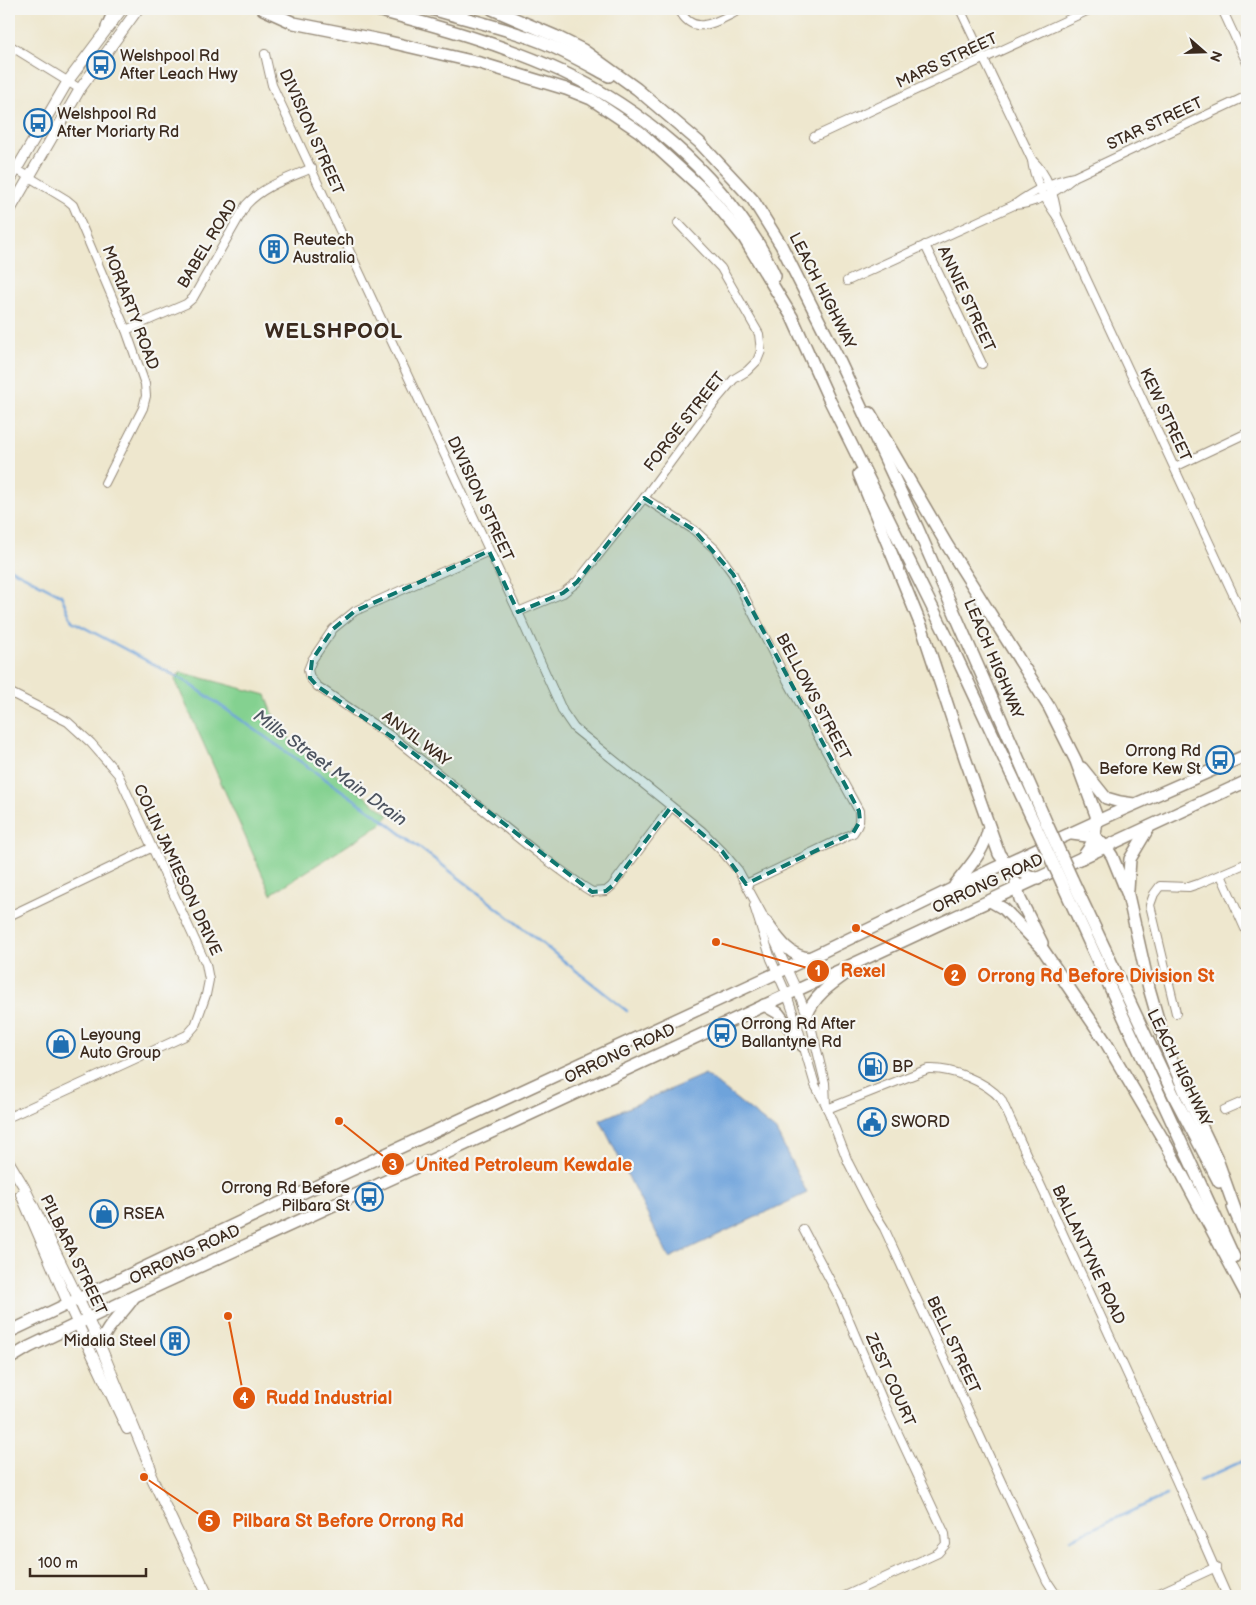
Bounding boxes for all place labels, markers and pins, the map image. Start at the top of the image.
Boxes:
place label: Welshpool Rd After Leach Hwy [120,47,239,84]
bus stop icon: Welshpool Rd After Leach Hwy [86,50,116,80]
place label: Welshpool Rd After Moriarty Rd [57,105,179,142]
bus stop icon: Welshpool Rd After Moriarty Rd [23,108,53,138]
place label: Reutech Australia [293,231,355,268]
building icon: Reutech Australia [259,234,289,264]
place label: Orrong Rd Before Kew St [1099,742,1201,779]
bus stop icon: Orrong Rd Before Kew St [1205,745,1235,775]
callout: Rexel [806,954,896,987]
callout: Orrong Rd Before Division St [942,959,1224,992]
place label: Orrong Rd After Ballantyne Rd [741,1015,856,1052]
bus stop icon: Orrong Rd After Ballantyne Rd [707,1018,737,1048]
place label: Leyoung Auto Group [80,1026,161,1063]
shop icon: Leyoung Auto Group [46,1029,76,1059]
fuel station icon: BP [858,1052,888,1082]
place label: BP [892,1058,913,1077]
public building icon: SWORD [857,1107,887,1137]
place label: SWORD [891,1113,950,1132]
callout: United Petroleum Kewdale [380,1148,642,1181]
place label: Orrong Rd Before Pilbara St [221,1179,350,1216]
bus stop icon: Orrong Rd Before Pilbara St [354,1182,384,1212]
shop icon: RSEA [89,1199,119,1229]
place label: RSEA [123,1205,165,1224]
building icon: Midalia Steel [160,1326,190,1356]
place label: Midalia Steel [63,1332,156,1351]
callout: Rudd Industrial [231,1382,403,1415]
callout: Pilbara St Before Orrong Rd [197,1504,474,1537]

